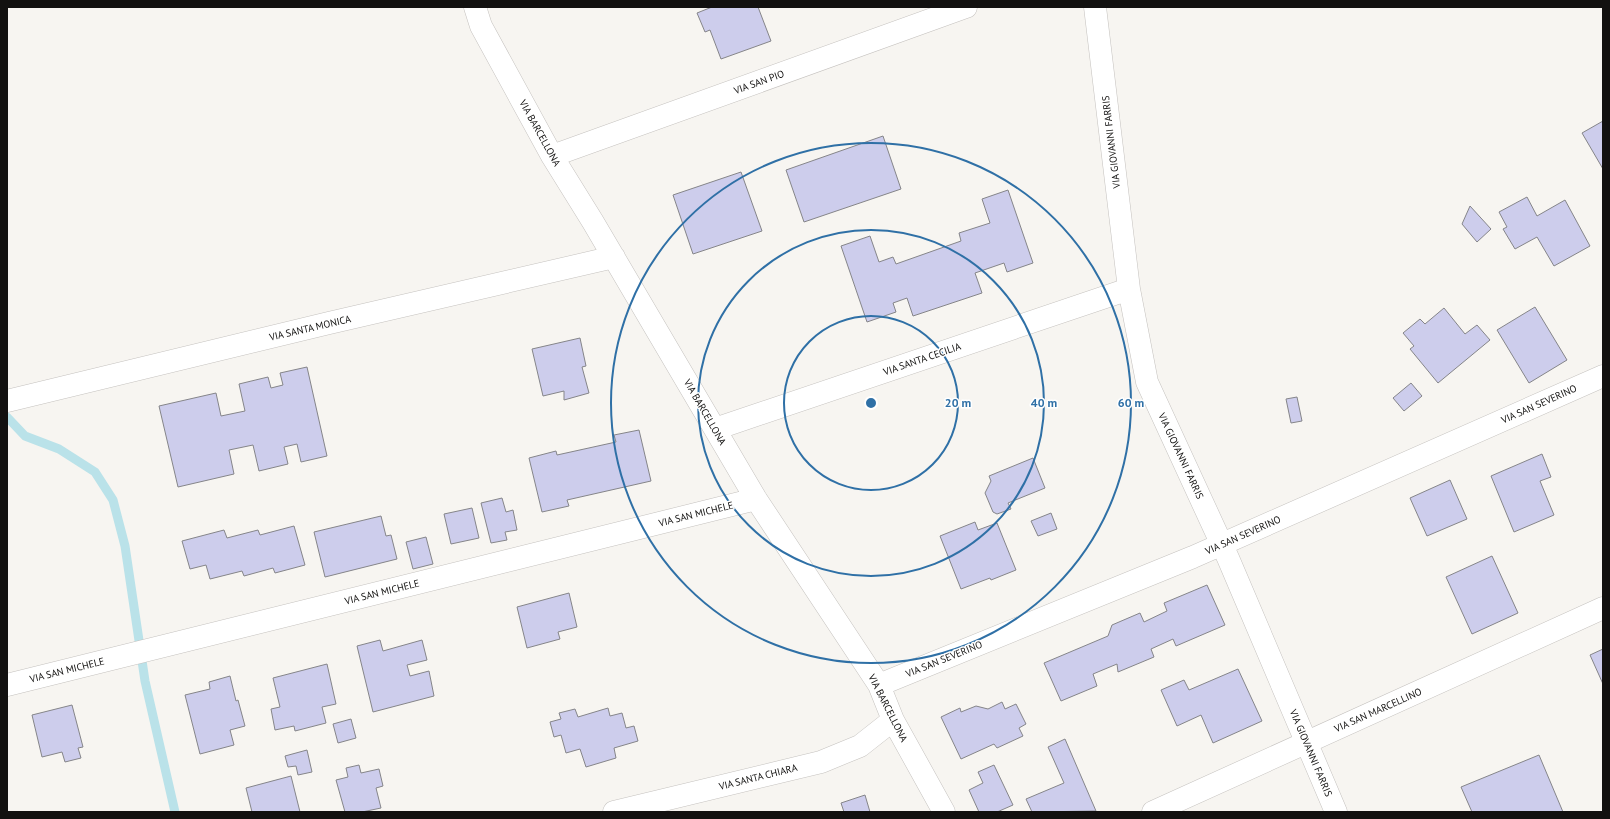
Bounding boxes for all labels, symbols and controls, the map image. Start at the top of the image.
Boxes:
street label: VIA SAN PIO [731,67,786,97]
street label: VIA GIOVANNI FARRIS [1099,95,1123,190]
street label: VIA BARCELLONA [516,97,564,169]
street label: VIA SANTA MONICA [267,312,352,344]
street label: VIA SANTA CECILIA [881,340,963,379]
street label: VIA BARCELLONA [680,376,729,447]
street label: VIA SAN SEVERINO [1498,381,1579,427]
text: 20 m [945,395,971,410]
text: 40 m [1031,395,1057,410]
text: 60 m [1118,395,1144,410]
centre of rings [864,396,878,410]
street label: VIA GIOVANNI FARRIS [1155,410,1207,501]
street label: VIA SAN MICHELE [656,498,735,530]
street label: VIA SAN SEVERINO [1202,512,1283,558]
street label: VIA SAN MICHELE [342,576,421,608]
street label: VIA SAN SEVERINO [903,638,984,681]
street label: VIA SAN MICHELE [27,654,106,686]
street label: VIA BARCELLONA [865,671,911,744]
street label: VIA SAN MARCELLINO [1331,685,1424,736]
street label: VIA GIOVANNI FARRIS [1286,706,1335,799]
street label: VIA SANTA CHIARA [716,761,799,793]

